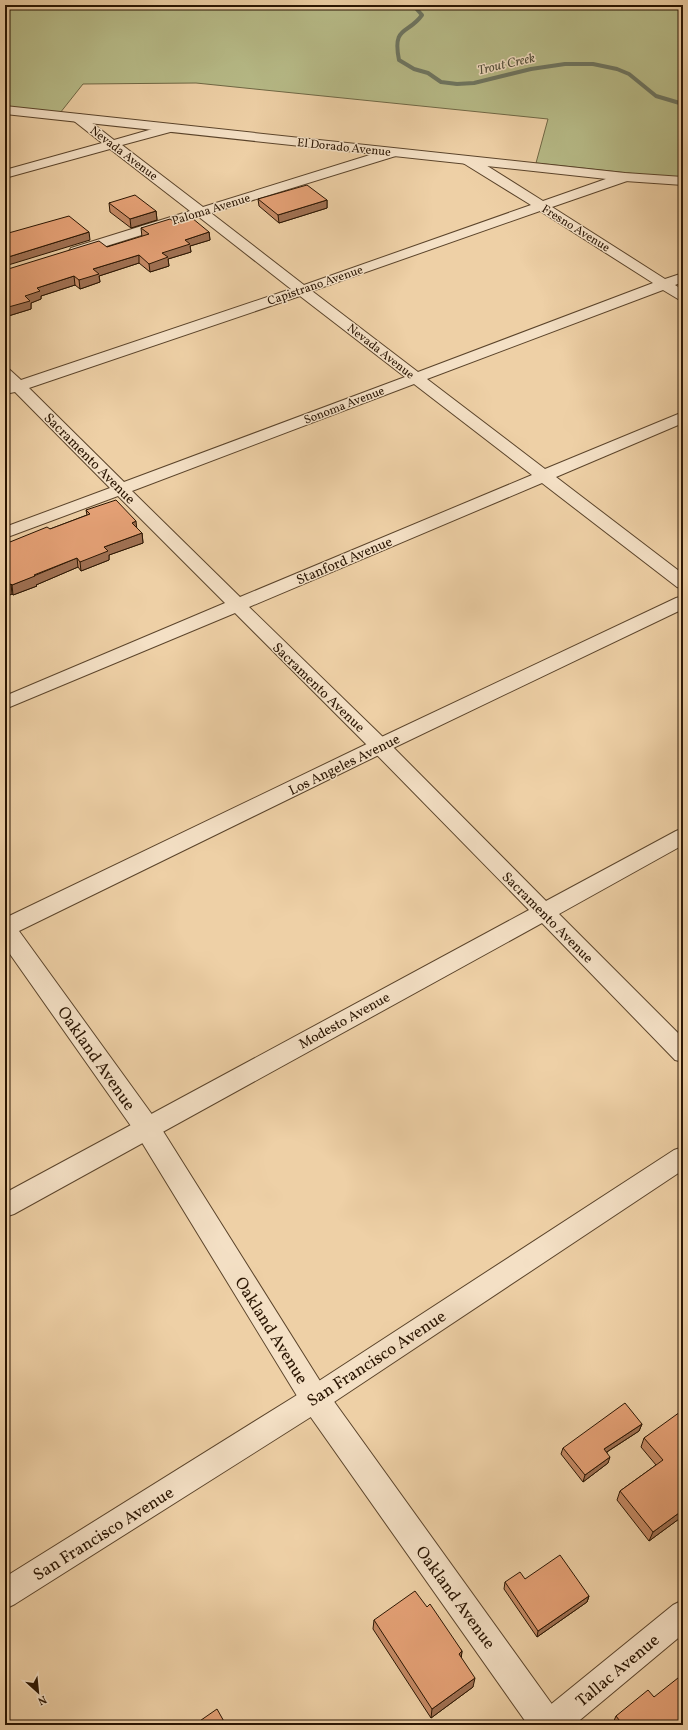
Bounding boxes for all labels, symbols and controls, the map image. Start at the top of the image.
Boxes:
water label: Trout Creek [476,50,537,80]
street label: Nevada Avenue [86,123,161,185]
street label: El Dorado Avenue [296,135,392,161]
street label: Paloma Avenue [170,190,253,229]
street label: Fresno Avenue [538,202,613,256]
street label: Capistrano Avenue [266,262,365,310]
street label: Nevada Avenue [343,320,418,383]
street label: Sonoma Avenue [302,383,387,429]
street label: Sacramento Avenue [39,409,139,509]
street label: Stanford Avenue [294,532,396,590]
street label: Sacramento Avenue [267,639,369,738]
street label: Los Angeles Avenue [286,730,404,801]
street label: Sacramento Avenue [497,868,597,968]
street label: Modesto Avenue [296,988,394,1054]
street label: Oakland Avenue [51,1002,140,1116]
street label: Oakland Avenue [229,1273,313,1389]
street label: San Francisco Avenue [303,1306,451,1413]
street label: San Francisco Avenue [29,1482,179,1587]
street label: Oakland Avenue [409,1542,500,1654]
street label: Tallac Avenue [571,1629,665,1713]
north arrow [18,1672,58,1712]
text: N [35,1691,49,1708]

